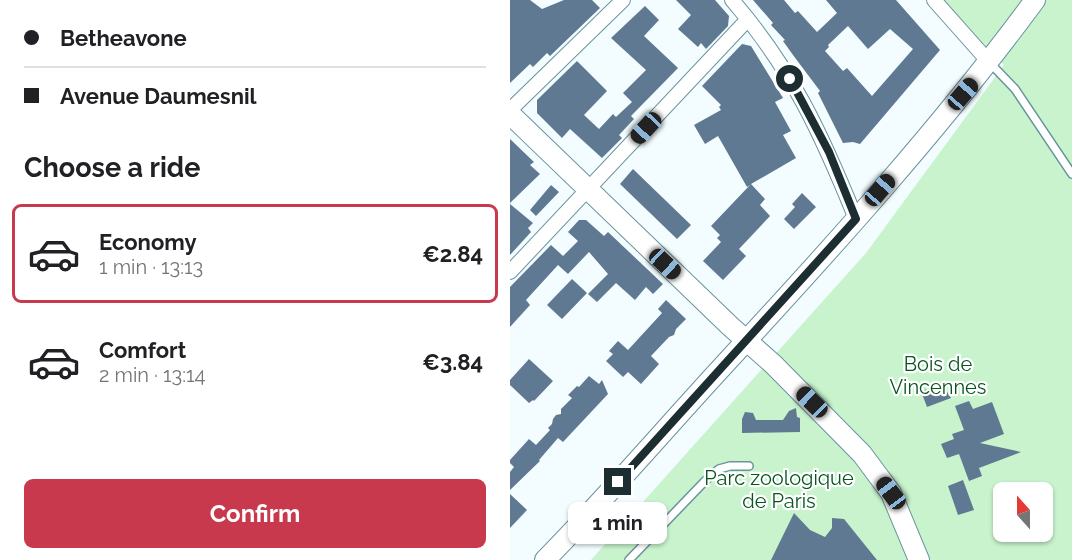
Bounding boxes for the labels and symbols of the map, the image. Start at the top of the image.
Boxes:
route start [776,65,803,92]
car [944,75,982,113]
car [627,109,665,147]
car [861,171,899,209]
car [646,245,684,283]
park label: Bois de Vincennes [890,352,986,399]
car [793,383,831,421]
park label: Parc zoologique de Paris [704,466,854,513]
route end [604,468,631,495]
car [873,473,909,513]
north arrow [993,482,1053,542]
callout: 1 min [568,503,668,545]

